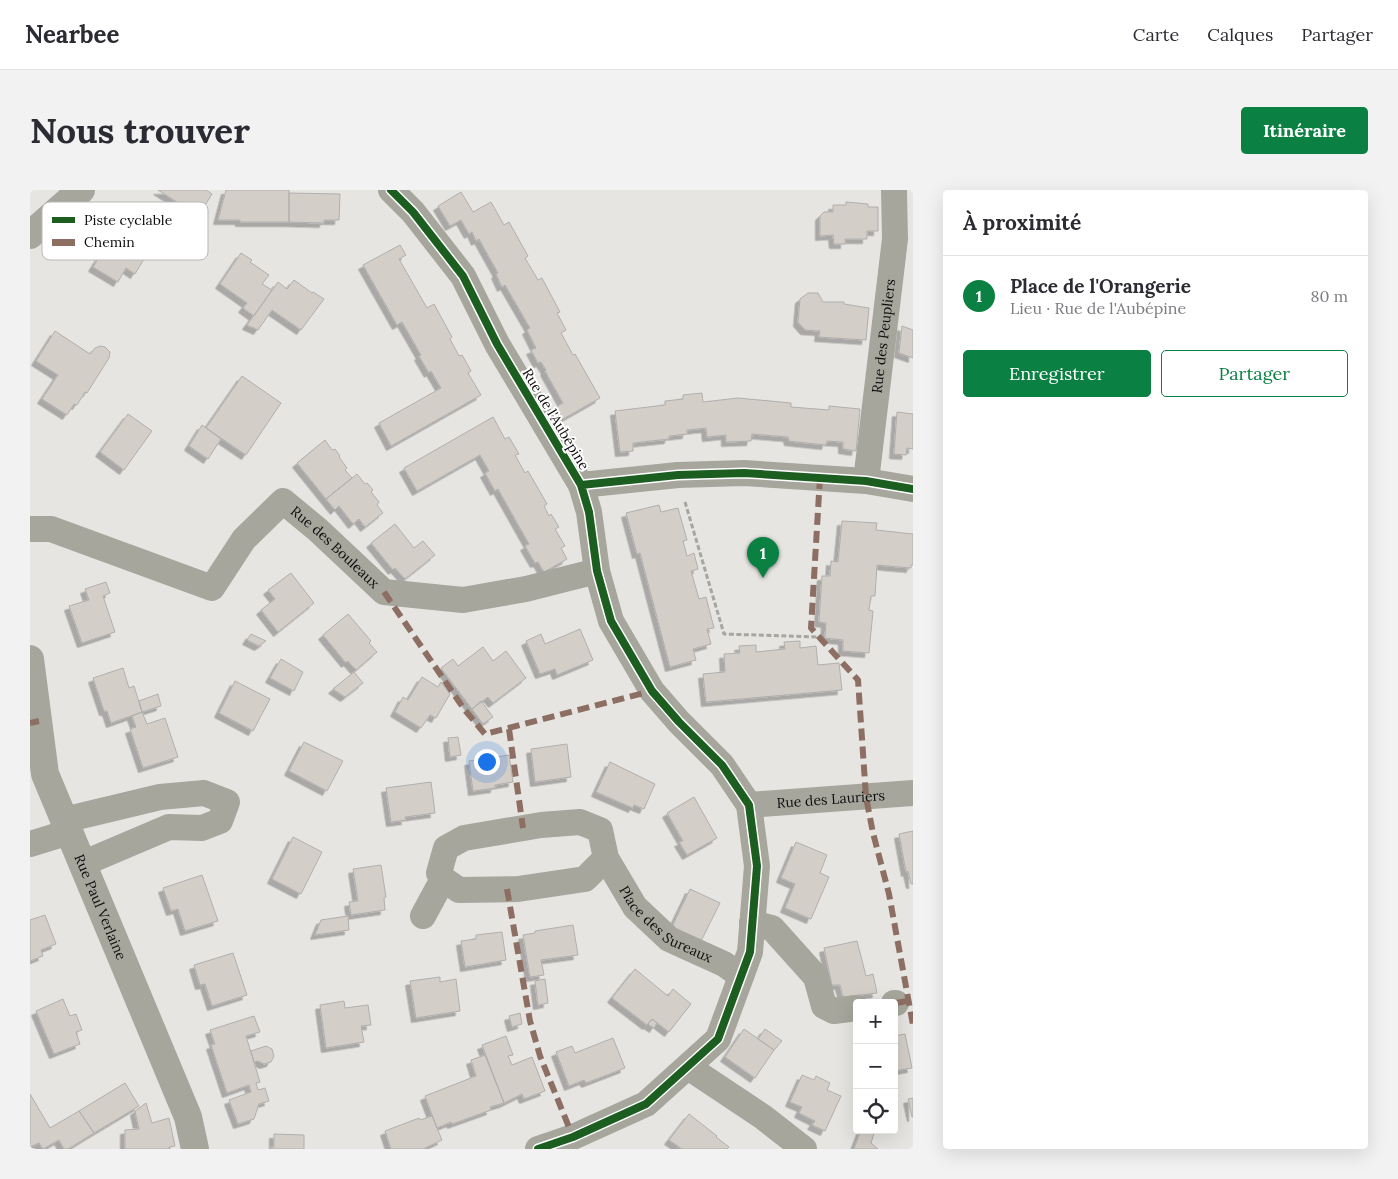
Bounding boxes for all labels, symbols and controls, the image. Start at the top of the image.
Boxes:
text: Nearbee [25,19,119,50]
text: Carte [1133,23,1179,46]
text: Calques [1207,23,1273,46]
text: Partager [1301,23,1373,46]
button: Itinéraire [1241,107,1368,154]
text: Nous trouver [30,108,250,153]
legend [42,202,208,260]
text: À proximité [963,209,1081,236]
text: Piste cyclable [84,211,173,229]
text: Chemin [84,233,135,251]
text: Place de l'Orangerie [1010,274,1191,298]
street label: Rue des Peupliers [868,278,899,394]
text: 1 [976,286,982,306]
text: 80 m [1311,286,1348,306]
text: Lieu · Rue de l'Aubépine [1010,298,1186,318]
button: Enregistrer [963,350,1151,397]
button: Partager [1161,350,1348,397]
street label: Rue de l'Aubépine [519,365,594,473]
street label: Rue des Bouleaux [287,502,384,593]
pin: 1 [747,537,779,578]
your location [474,749,500,775]
street label: Rue des Lauriers [776,786,886,812]
street label: Rue Paul Verlaine [70,851,131,963]
street label: Place des Sureaux [615,882,716,967]
map controls [853,999,898,1134]
button: + [853,999,898,1044]
button: − [853,1044,898,1089]
button: locate [853,1089,898,1134]

